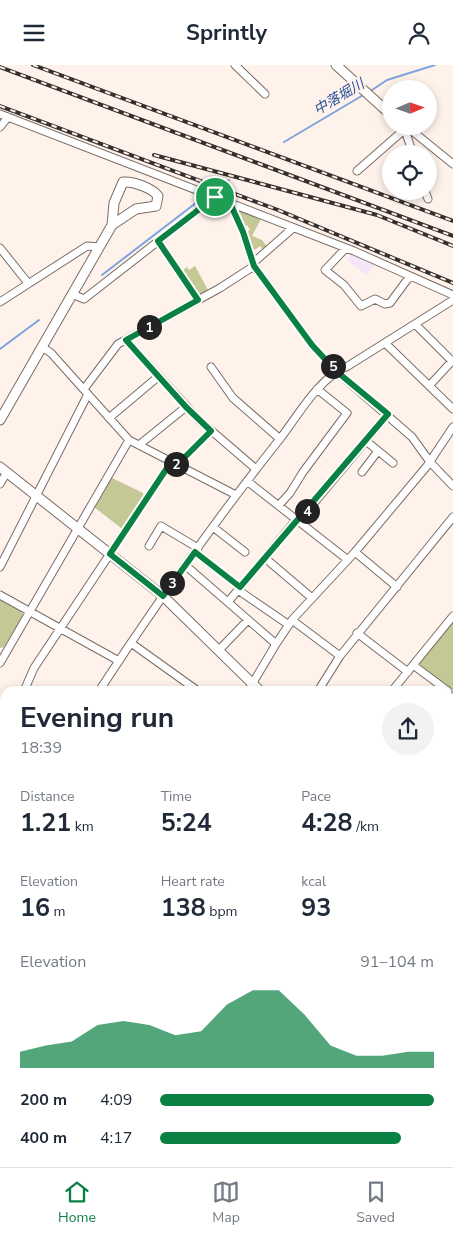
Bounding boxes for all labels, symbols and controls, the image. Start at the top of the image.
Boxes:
text: Sprintly [186,18,267,48]
icon: menu [20,19,48,47]
icon: person [405,19,433,47]
water label: 中落堀川 [310,73,370,120]
north arrow [382,80,438,135]
map controls [382,80,437,200]
button: locate [382,145,437,200]
pin [194,176,236,218]
icon: arrive [201,183,229,211]
pin: 1 [136,315,162,339]
text: 1 [145,318,154,337]
pin: 5 [320,353,346,379]
text: 5 [329,357,338,376]
pin: 2 [164,451,188,477]
text: 2 [172,455,181,474]
pin: 4 [294,499,320,523]
text: 4 [303,502,312,521]
pin: 3 [160,571,184,595]
text: 3 [168,574,177,593]
text: Evening run [20,699,174,737]
button: share [382,703,434,755]
text: 18:39 [20,737,62,759]
text: Distance [20,787,74,806]
text: Time [161,787,192,806]
text: Pace [301,787,331,806]
text: 1.21 [20,806,71,840]
text: 5:24 [161,806,212,840]
text: 4:28 [301,806,353,840]
text: km [71,817,94,836]
text: /km [353,817,379,836]
text: Elevation [20,872,78,891]
text: Heart rate [161,872,225,891]
text: kcal [301,872,326,891]
text: 16 [20,891,50,925]
text: 138 [161,891,206,925]
text: 93 [301,891,331,925]
text: m [50,902,66,921]
text: bpm [206,902,238,921]
text: Elevation [20,951,86,973]
text: 91–104 m [360,951,434,973]
text: 200 m [20,1089,67,1111]
text: 4:09 [100,1089,132,1111]
text: 400 m [20,1127,67,1149]
text: 4:17 [100,1127,132,1149]
tab: Home [58,1178,96,1227]
tab: Map [212,1178,240,1227]
tab: Saved [356,1178,395,1227]

